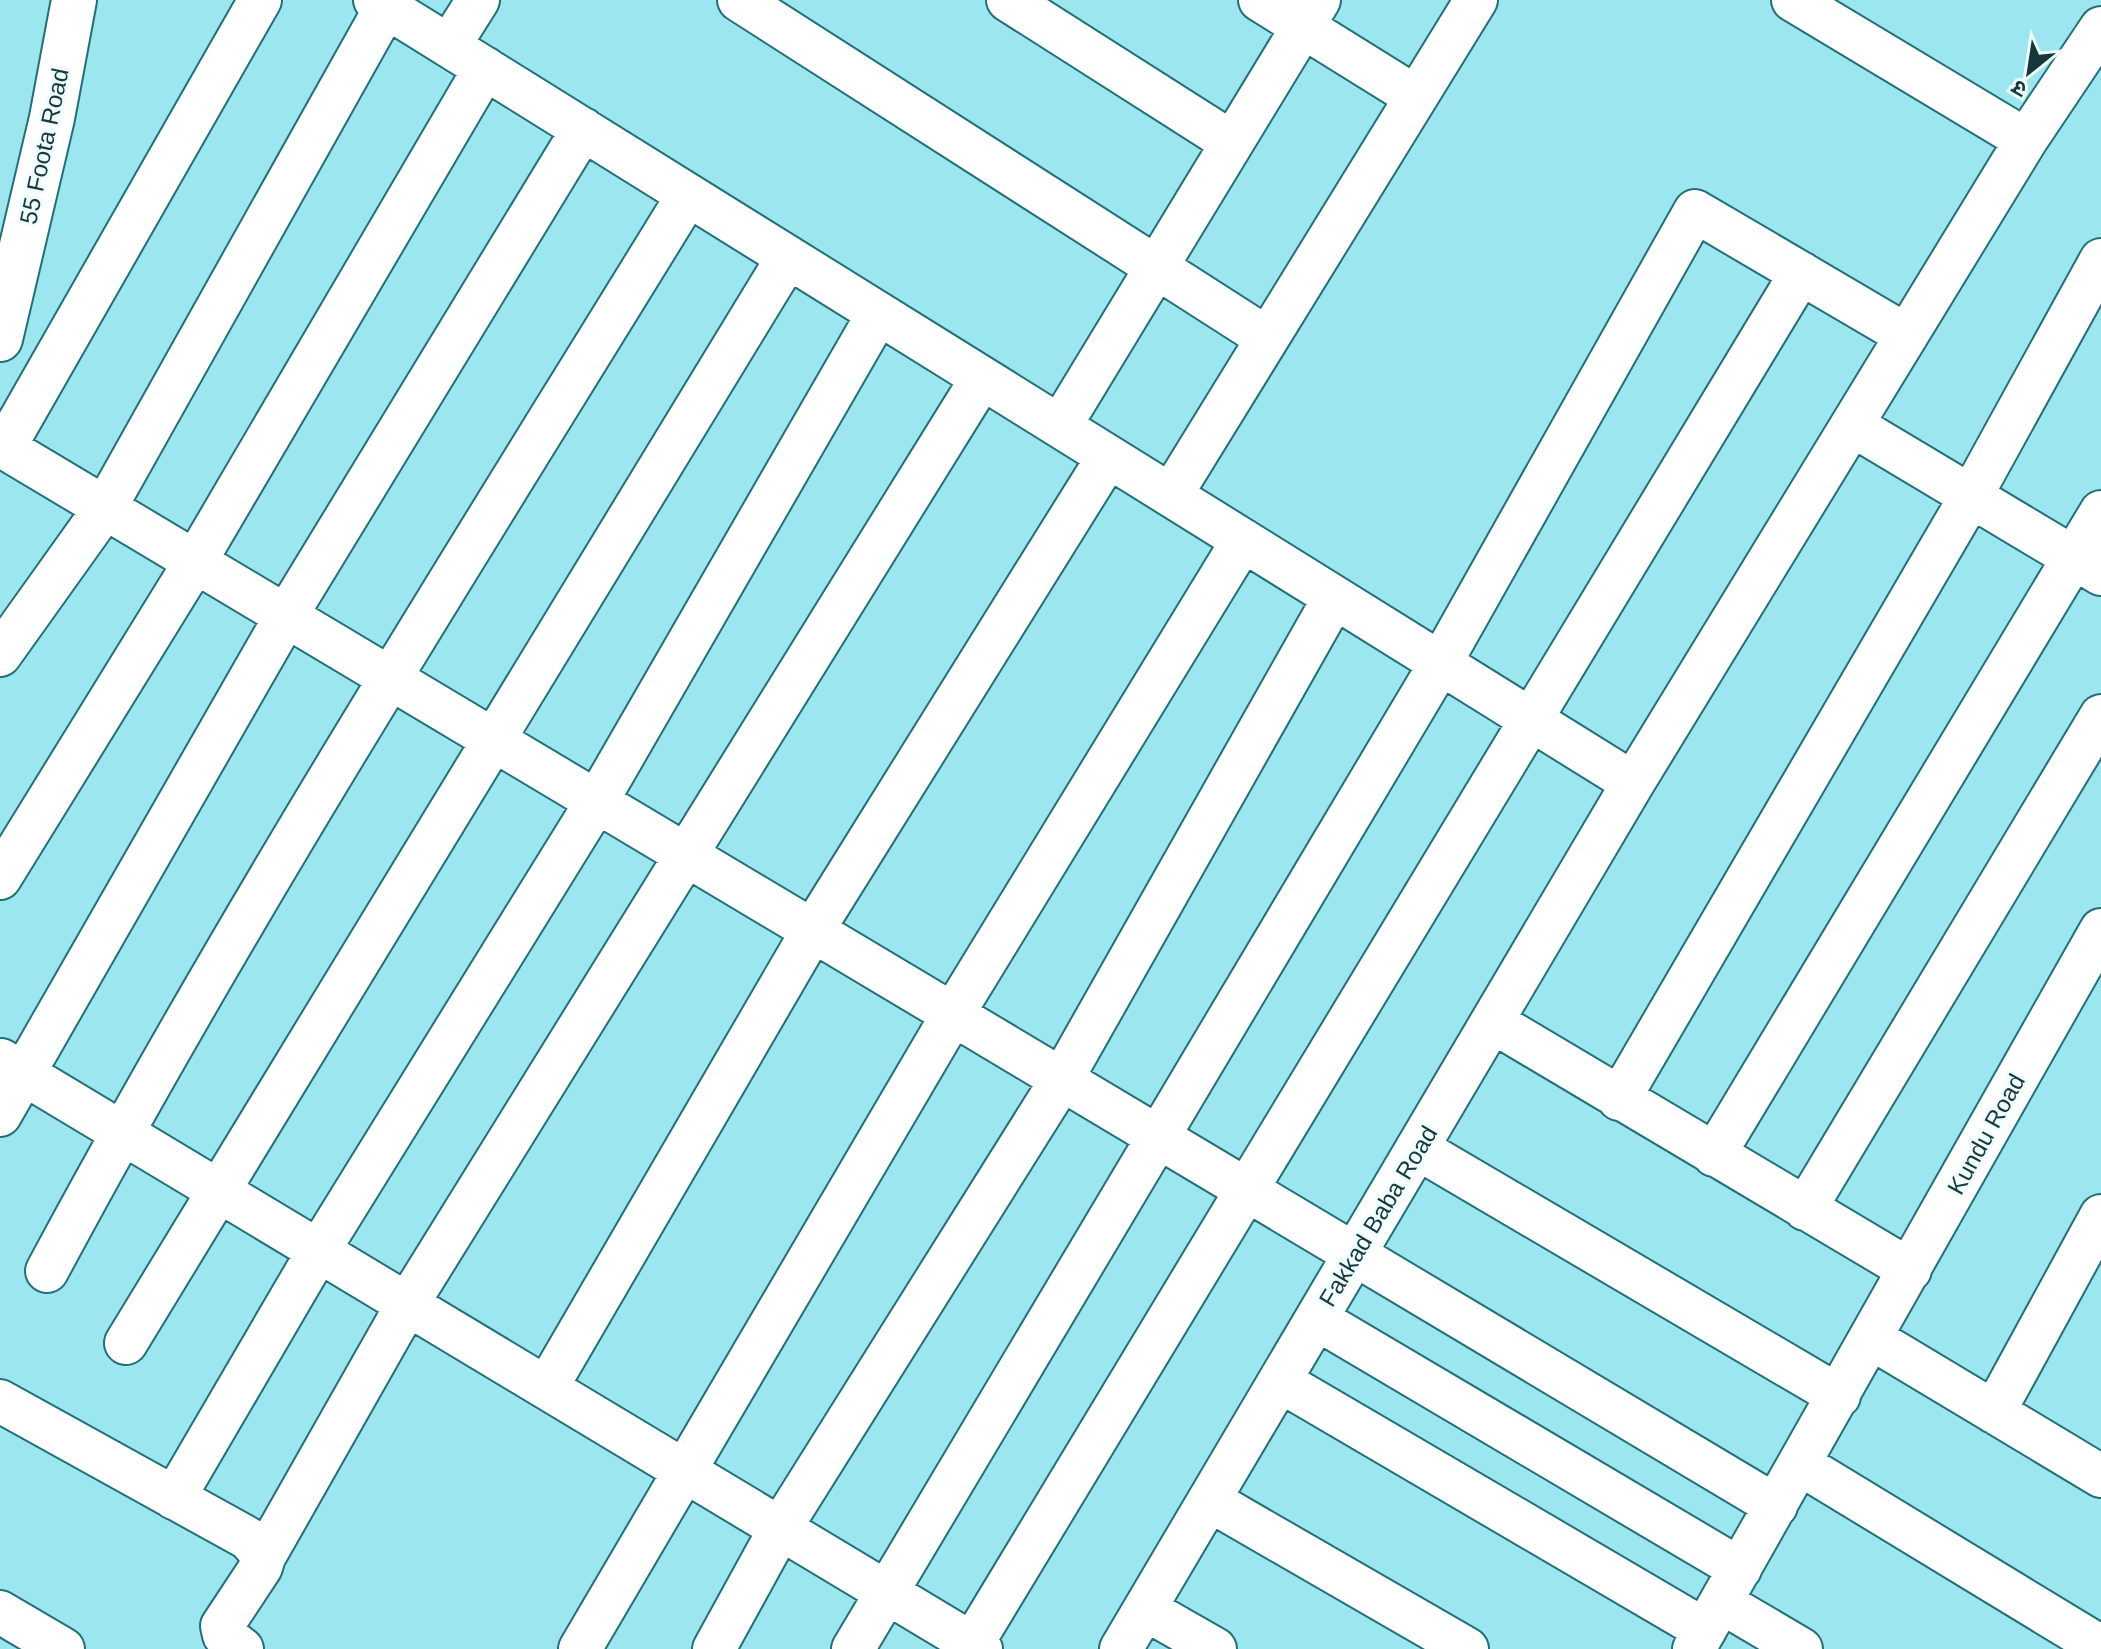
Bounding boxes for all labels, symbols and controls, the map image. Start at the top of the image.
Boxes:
north arrow [1989,32,2069,112]
street label: 55 Foota Road [14,66,74,226]
text: उ [2006,74,2031,103]
street label: Kundu Road [1942,1069,2030,1199]
street label: Fakkad Baba Road [1314,1121,1442,1311]

